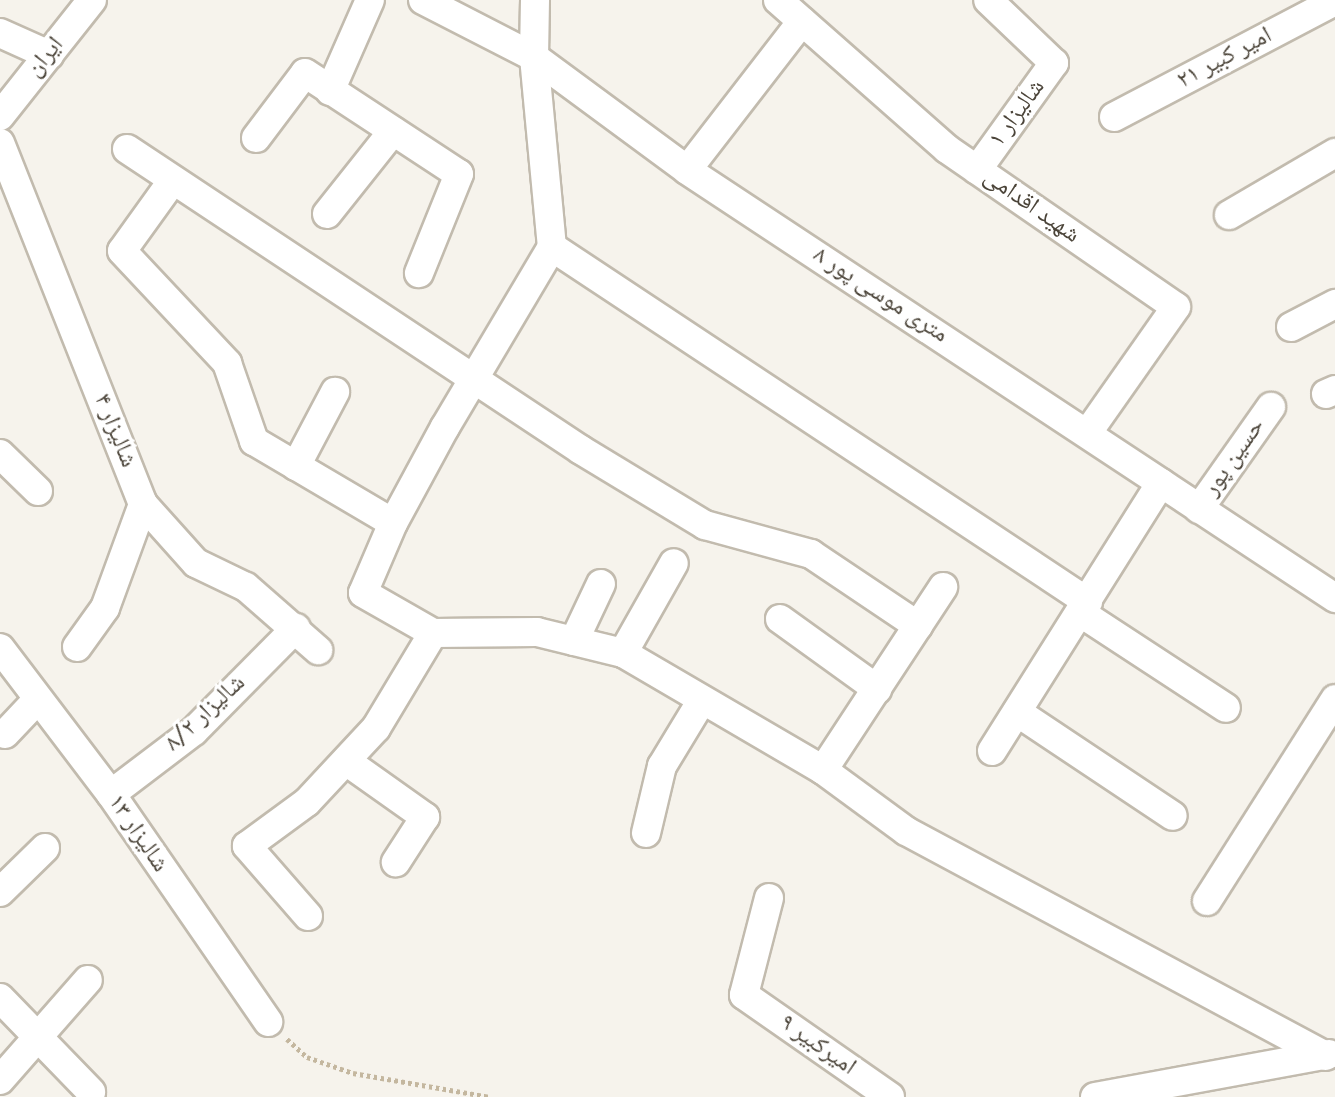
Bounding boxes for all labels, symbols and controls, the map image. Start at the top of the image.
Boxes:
street label: امیر کبیر ۲۱ [1173,22,1277,96]
street label: ایران [21,32,71,84]
street label: شاليزار ۱ [984,75,1052,153]
street label: شهید اقدامی [977,163,1085,251]
street label: ۸ متری موسی پور [807,242,953,350]
street label: شالیزار ۴ [86,390,142,472]
street label: حسین پور [1198,414,1272,502]
street label: شالیزار ۸/۲ [160,670,252,758]
street label: شالیزار ۱۳ [101,790,173,878]
street label: امیرکبیر ۹ [773,1009,861,1083]

